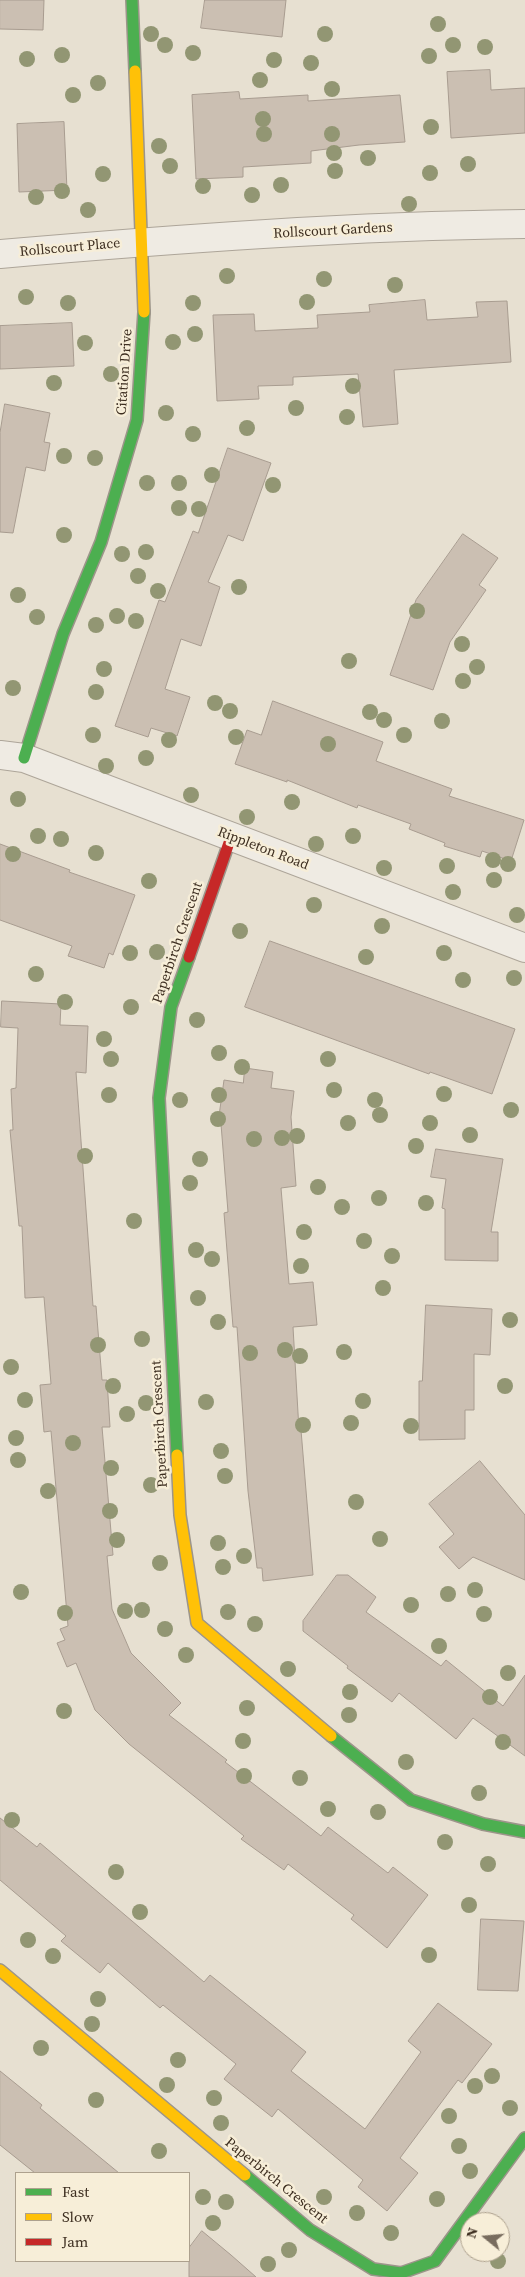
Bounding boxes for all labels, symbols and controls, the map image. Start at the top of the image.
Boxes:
street label: Rollscourt Gardens [273,219,393,243]
street label: Rollscourt Place [19,235,121,261]
street label: Citation Drive [114,328,136,416]
street label: Rippleton Road [215,824,311,874]
street label: Paperbirch Crescent [149,880,207,1006]
street label: Paperbirch Crescent [148,1360,172,1488]
street label: Paperbirch Crescent [221,2134,331,2228]
legend [15,2172,190,2262]
text: Fast [62,2181,89,2202]
text: Slow [62,2206,94,2227]
north arrow [460,2212,510,2262]
text: N [461,2225,483,2241]
text: Jam [62,2231,88,2252]

